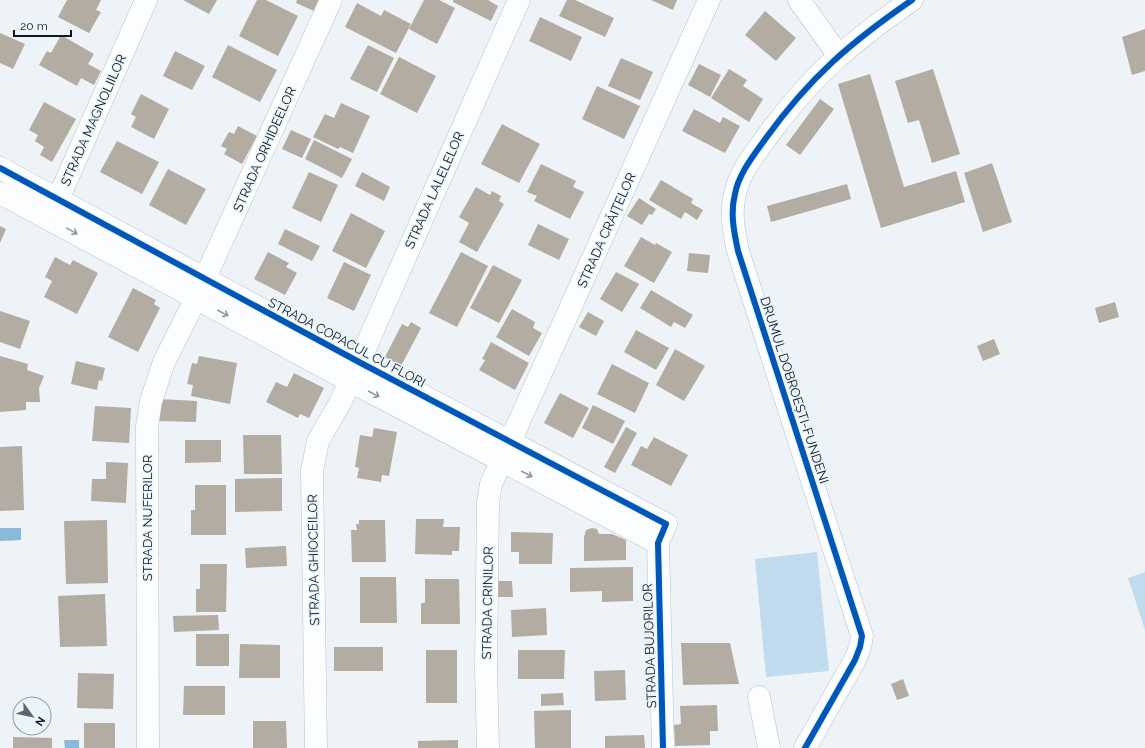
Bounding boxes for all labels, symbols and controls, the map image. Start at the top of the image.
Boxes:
scale bar [14,12,71,38]
text: 20 m [20,19,48,33]
street label: STRADA MAGNOLIILOR [58,52,129,188]
street label: STRADA ORHIDEELOR [230,84,299,214]
street label: STRADA LALELELOR [402,129,467,251]
street label: STRADA CRĂIȚELOR [574,170,639,290]
one-way arrow [65,227,77,235]
street label: STRADA COPACUL CU FLORI [266,295,428,390]
street label: DRUMUL DOBROEȘTI-FUNDENI [757,295,832,486]
one-way arrow [216,310,228,317]
one-way arrow [368,391,380,398]
street label: STRADA NUFERILOR [140,455,155,581]
one-way arrow [521,470,533,478]
street label: STRADA GHIOCEILOR [305,494,322,626]
street label: STRADA CRINILOR [479,546,496,660]
street label: STRADA BUJORILOR [640,583,659,709]
north arrow [12,696,52,736]
text: N [32,714,48,728]

